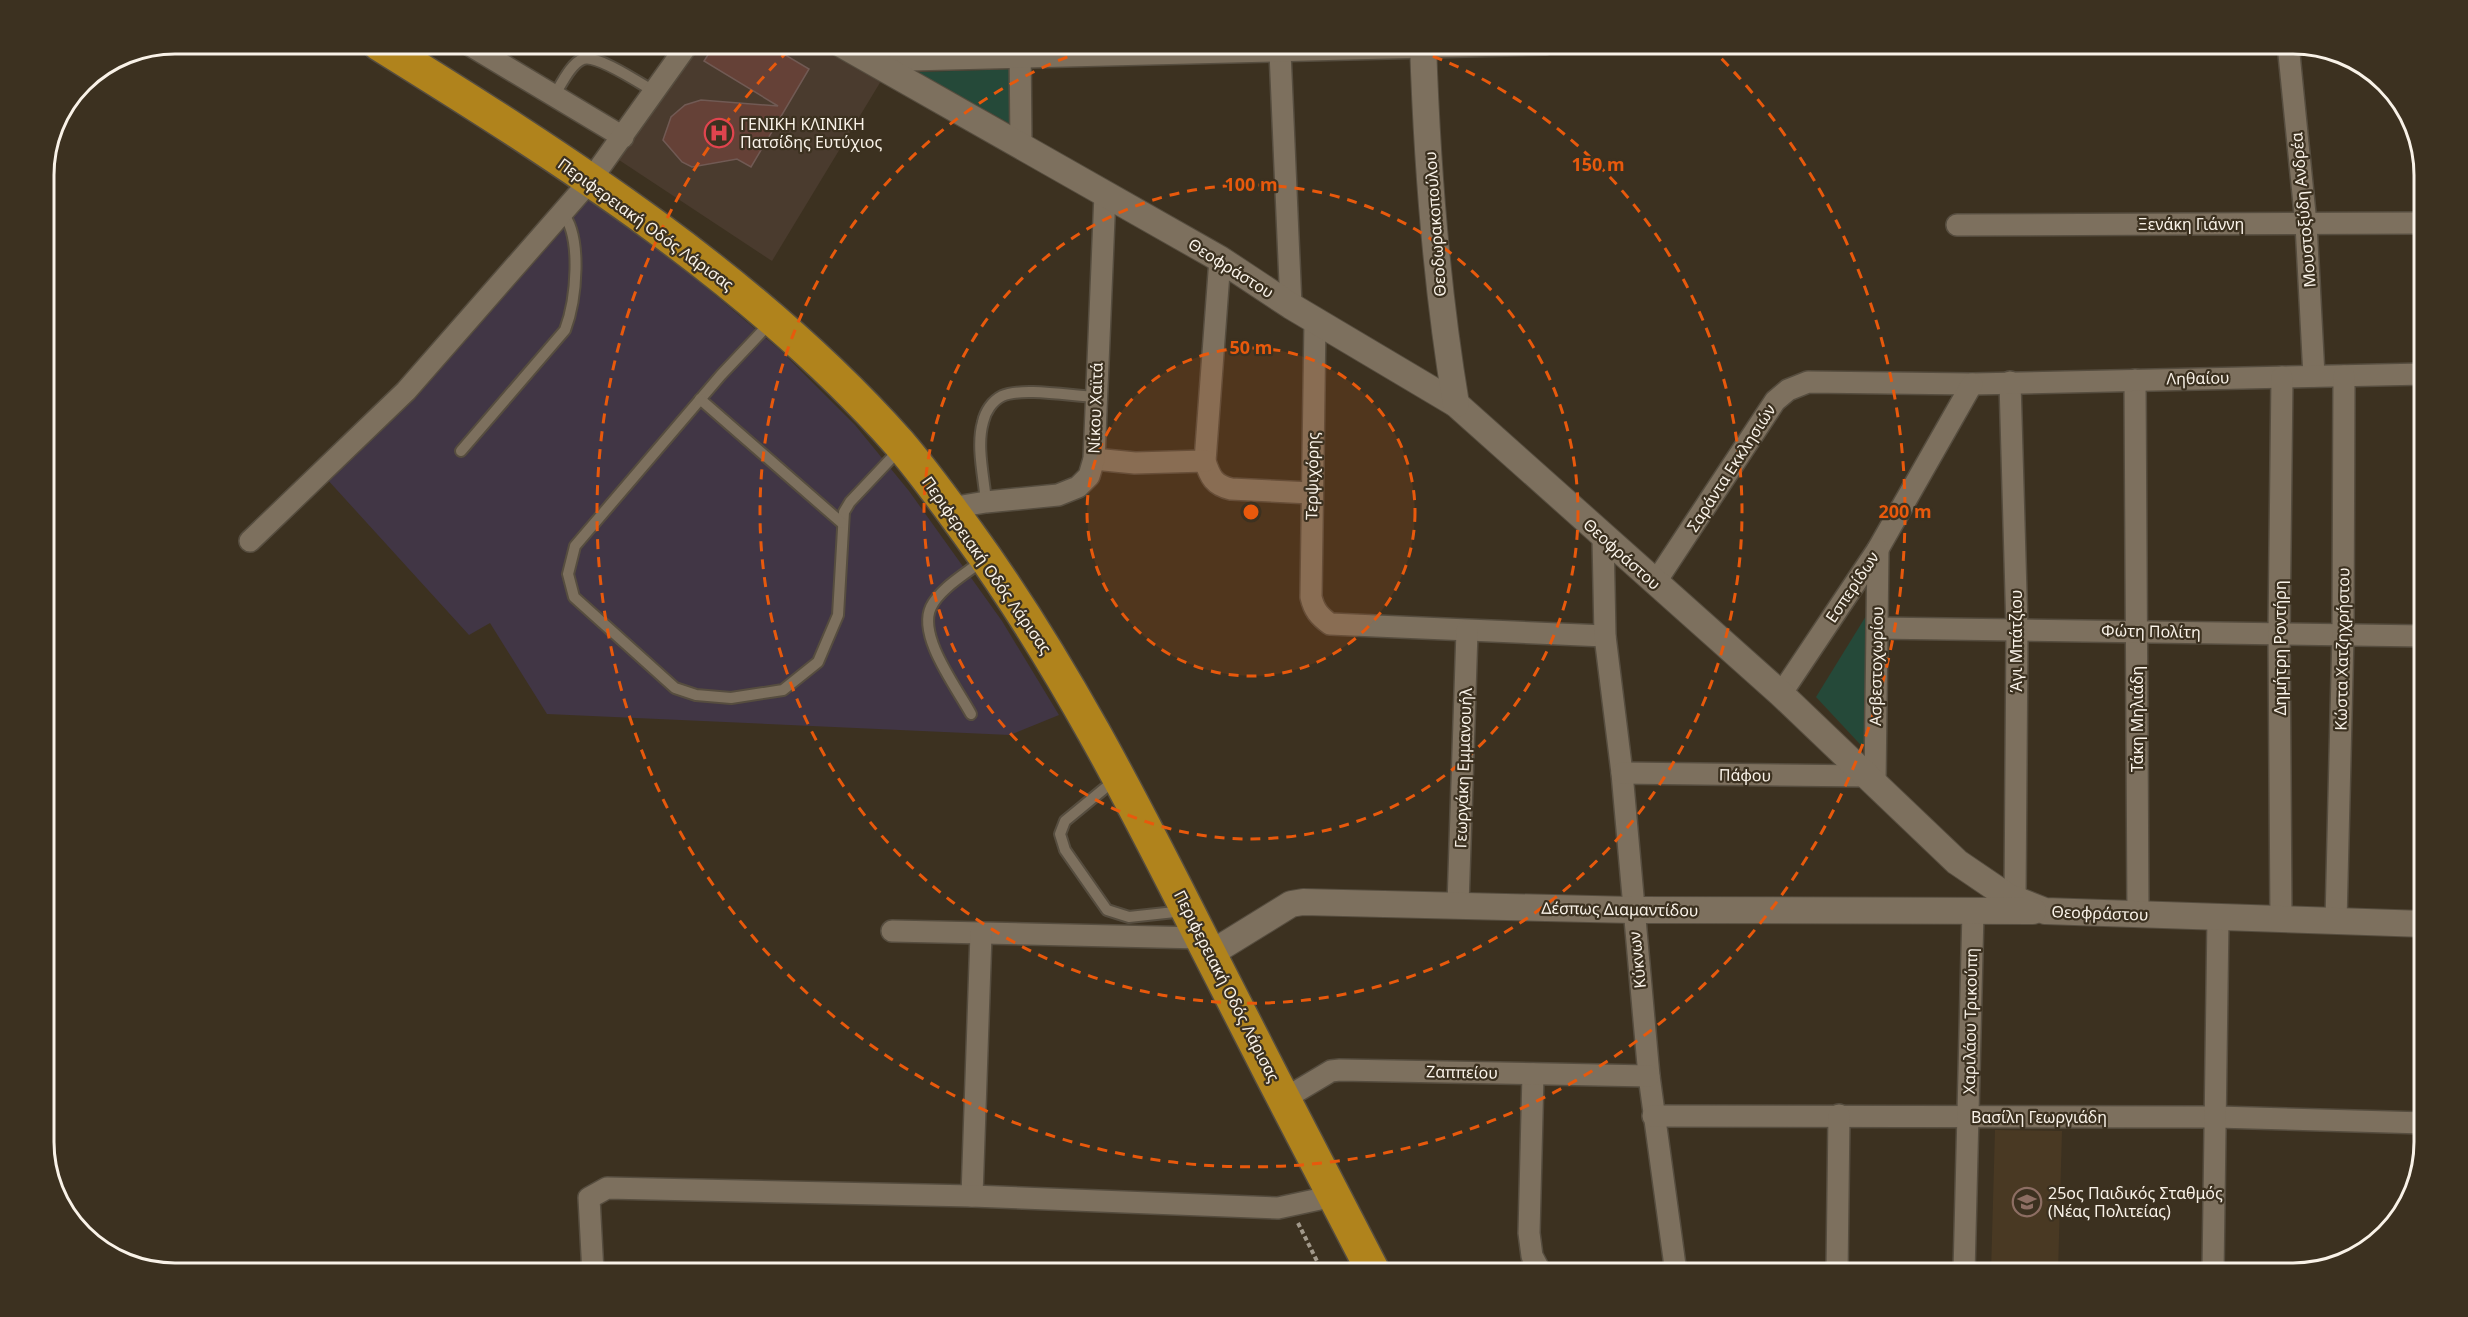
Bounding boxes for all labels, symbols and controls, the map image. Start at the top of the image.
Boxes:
place label: ΓΕΝΙΚΗ ΚΛΙΝΙΚΗ Πατσίδης Ευτύχιος [740,113,882,153]
hospital icon: ΓΕΝΙΚΗ ΚΛΙΝΙΚΗ Πατσίδης Ευτύχιος [703,117,735,149]
street label: Μουστοξύδη Ανδρέα [2285,131,2321,289]
street label: Θεοδωρακοπούλου [1419,151,1451,297]
text: 150 m [1571,152,1625,176]
street label: Περιφερειακή Οδός Λάρισας [554,153,739,295]
text: 100 m [1224,172,1278,196]
street label: Ξενάκη Γιάννη [2138,213,2244,235]
street label: Θεοφράστου [1184,233,1278,303]
text: 50 m [1230,335,1272,359]
street label: Νίκου Χαϊτά [1082,362,1108,454]
street label: Ληθαίου [2166,366,2230,390]
street label: Σαράντα Εκκλησιών [1681,400,1781,536]
street label: Τερψιχόρης [1300,432,1324,520]
street label: Περιφερειακή Οδός Λάρισας [917,472,1057,658]
text: 200 m [1878,499,1932,523]
centre of rings [1241,502,1261,522]
street label: Θεοφράστου [1579,513,1665,595]
street label: Εσπερίδων [1820,547,1884,627]
street label: Κώστα Χατζηχρήστου [2330,567,2354,731]
street label: Δημήτρη Ροντήρη [2269,580,2291,716]
street label: Άγι Μπάτζιου [2005,590,2027,692]
street label: Ασβεστοχωρίου [1864,606,1888,726]
street label: Φώτη Πολίτη [2101,619,2201,643]
street label: Τάκη Μηλιάδη [2126,666,2148,772]
street label: Γεωργάκη Εμμανουήλ [1449,687,1477,849]
street label: Πάφου [1719,764,1771,786]
street label: Περιφερειακή Οδός Λάρισας [1169,886,1285,1086]
street label: Δέσπως Διαμαντίδου [1541,897,1699,921]
street label: Θεοφράστου [2051,900,2149,926]
street label: Κύκνων [1623,931,1651,989]
street label: Χαριλάου Τρικούπη [1958,948,1982,1094]
street label: Ζαππείου [1426,1060,1498,1084]
street label: Βασίλη Γεωργιάδη [1971,1106,2107,1128]
place label: 25ος Παιδικός Σταθμός (Νέας Πολιτείας) [2048,1182,2223,1222]
school or university icon: 25ος Παιδικός Σταθμός (Νέας Πολιτείας) [2011,1186,2043,1218]

